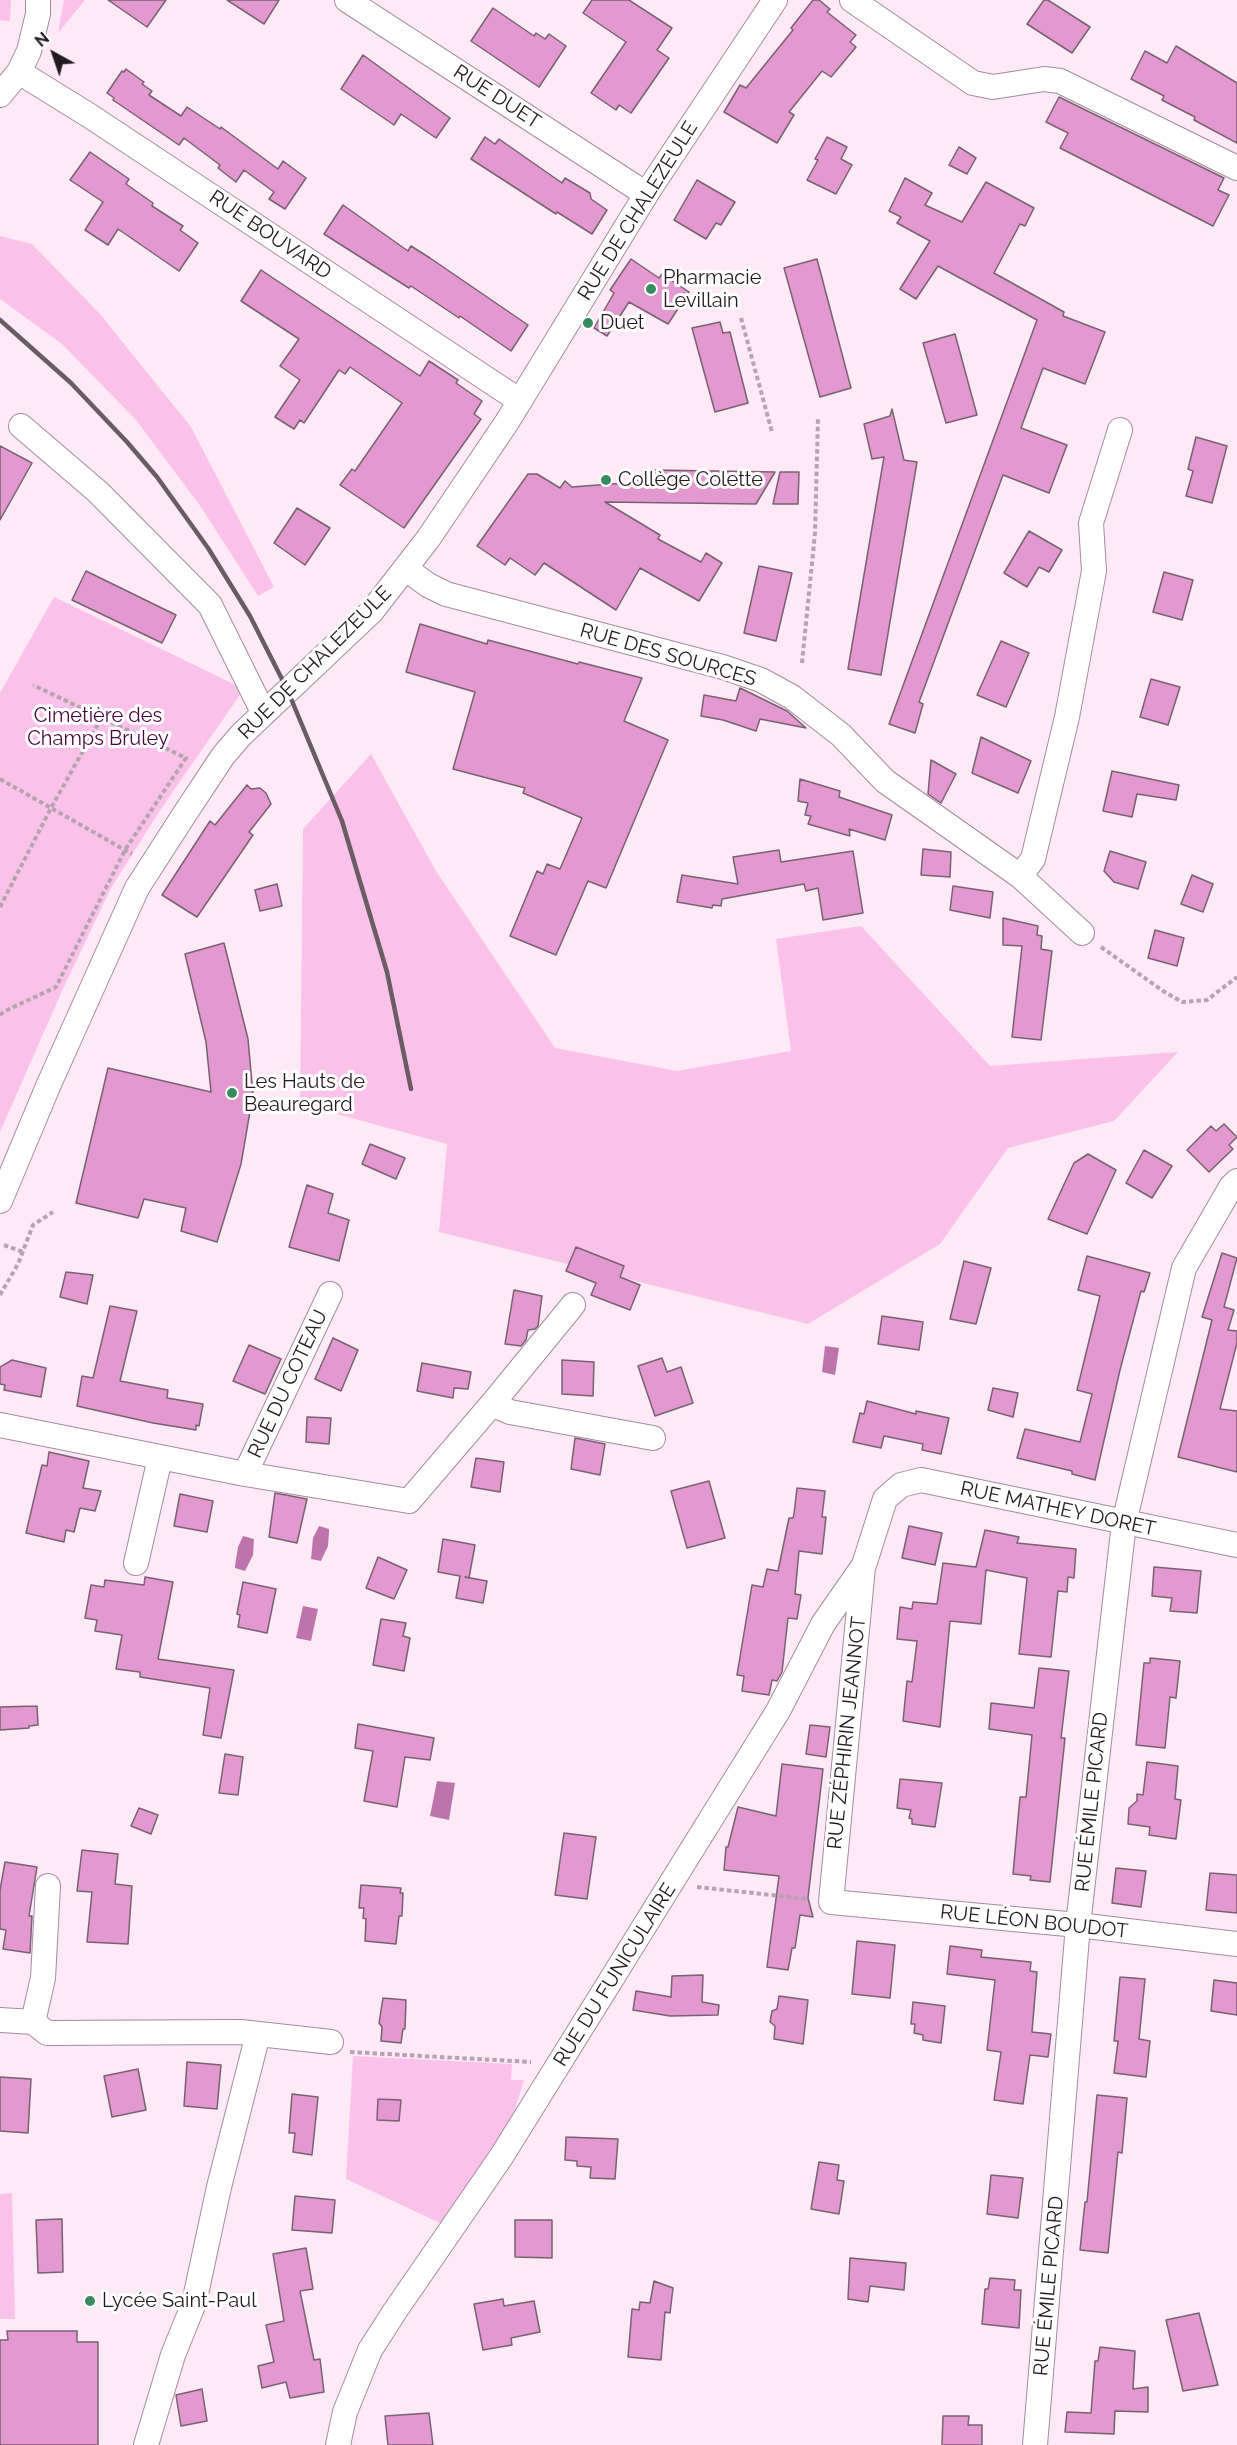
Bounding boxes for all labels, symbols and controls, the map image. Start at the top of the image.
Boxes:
north arrow [24,24,84,84]
text: N [31,29,53,51]
street label: RUE DUET [449,60,545,134]
street label: RUE DE CHALEZEULE [573,117,703,305]
street label: RUE BOUVARD [204,185,336,285]
place label: Pharmacie Levillain [663,266,761,313]
marker: Pharmacie Levillain [644,282,658,296]
place label: Duet [600,311,645,335]
marker: Duet [581,316,595,330]
place label: Collège Colette [618,468,763,492]
marker: Collège Colette [599,473,613,487]
street label: RUE DE CHALEZEULE [233,581,397,745]
street label: RUE DES SOURCES [577,618,759,692]
park label: Cimetière des Champs Bruley [27,704,169,751]
place label: Les Hauts de Beauregard [244,1070,365,1117]
marker: Les Hauts de Beauregard [225,1086,239,1100]
street label: RUE DU COTEAU [243,1306,333,1462]
street label: RUE MATHEY DORET [958,1477,1158,1541]
street label: RUE ZÉPHIRIN JEANNOT [823,1615,871,1851]
street label: RUE ÉMILE PICARD [1071,1711,1113,1893]
street label: RUE DU FUNICULAIRE [549,1879,681,2071]
street label: RUE LÉON BOUDOT [939,1900,1129,1944]
street label: RUE ÉMILE PICARD [1029,2195,1069,2377]
place label: Lycée Saint-Paul [102,2289,257,2313]
marker: Lycée Saint-Paul [83,2294,97,2308]

